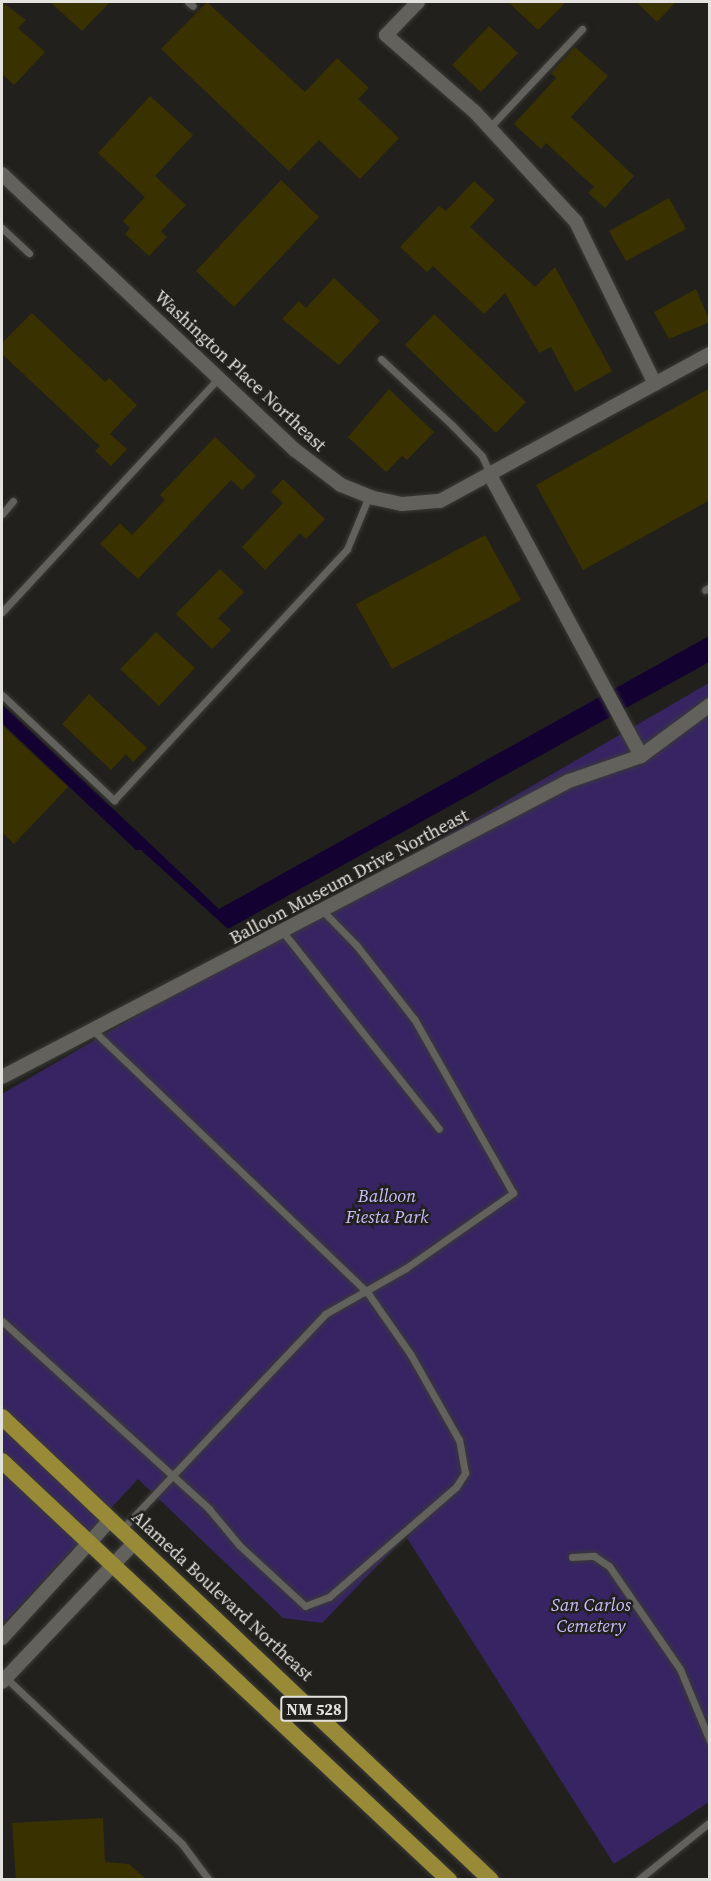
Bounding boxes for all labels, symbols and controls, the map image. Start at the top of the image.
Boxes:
street label: Washington Place Northeast [150,286,330,456]
street label: Balloon Museum Drive Northeast [226,805,472,949]
park label: Balloon Fiesta Park [345,1186,429,1228]
street label: Alameda Boulevard Northeast [127,1506,317,1686]
park label: San Carlos Cemetery [551,1595,631,1638]
road number: NM 528 [280,1696,348,1722]

